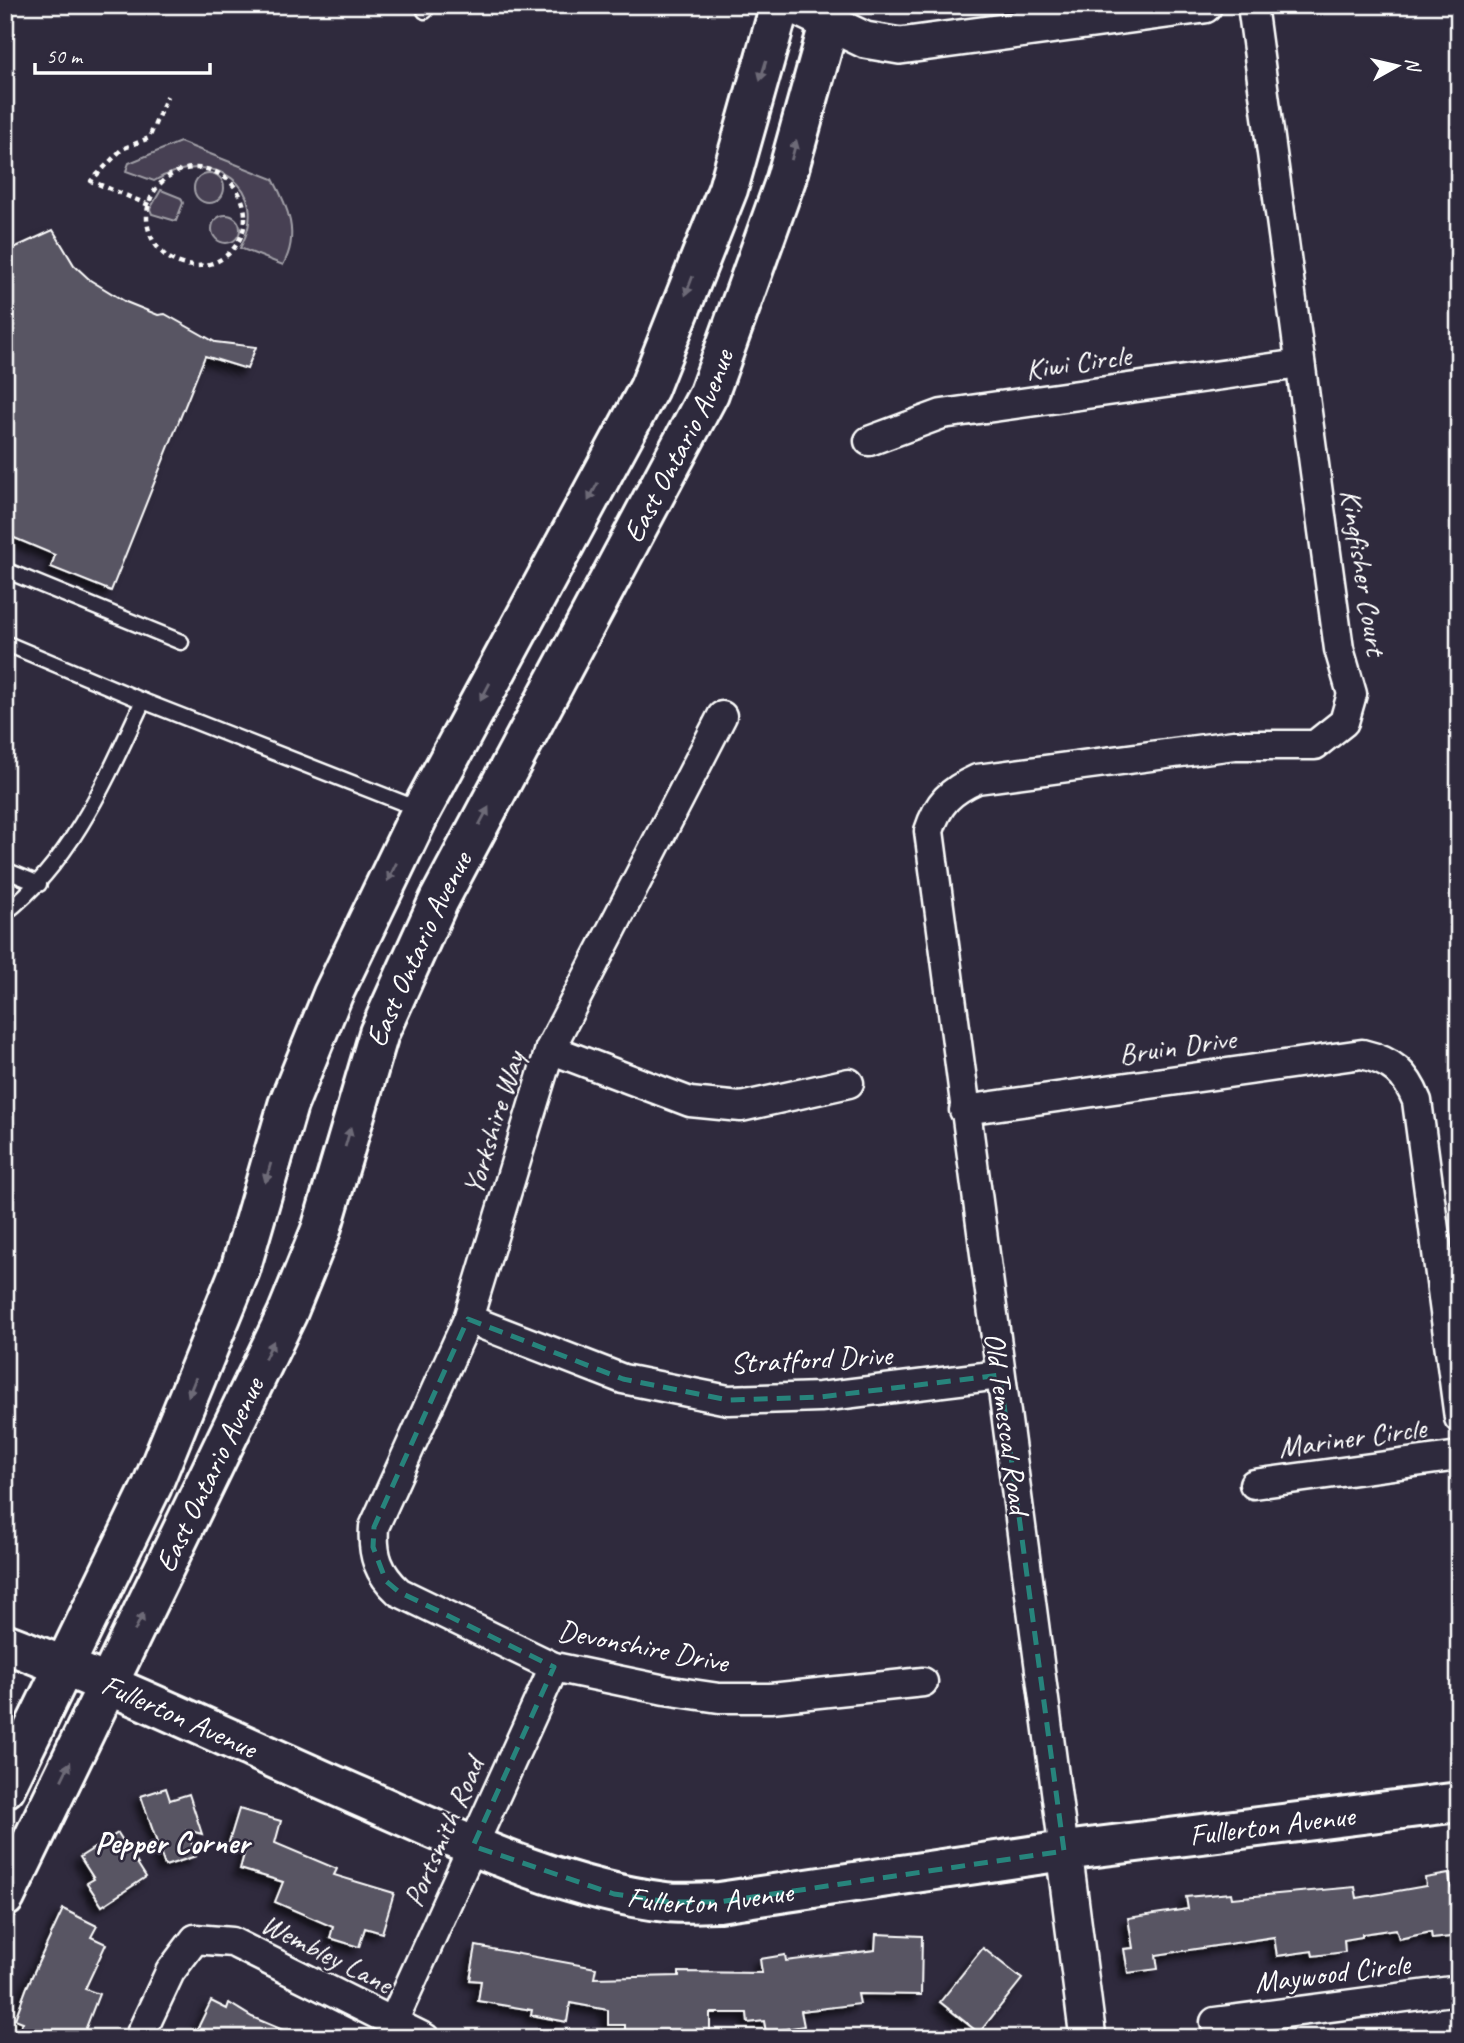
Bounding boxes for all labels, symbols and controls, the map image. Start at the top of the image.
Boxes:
scale bar [35,32,210,76]
north arrow [1362,32,1432,102]
text: 50 m [46,43,84,69]
text: N [1400,56,1426,74]
one-way arrow [757,61,767,82]
one-way arrow [790,139,800,160]
one-way arrow [684,276,695,297]
street label: Kiwi Circle [1023,335,1135,388]
street label: East Ontario Avenue [614,342,743,549]
one-way arrow [587,482,599,502]
street label: Kingfisher Court [1332,486,1396,661]
one-way arrow [479,683,491,702]
one-way arrow [478,806,490,826]
street label: East Ontario Avenue [357,843,481,1051]
one-way arrow [386,862,397,882]
street label: Bruin Drive [1116,1019,1240,1073]
street label: Yorkshire Way [453,1044,534,1199]
one-way arrow [344,1127,354,1148]
one-way arrow [263,1162,273,1183]
street label: Old Temescal Road [975,1330,1039,1520]
street label: Stratford Drive [729,1336,895,1382]
one-way arrow [264,1340,275,1360]
street label: East Ontario Avenue [146,1369,273,1578]
one-way arrow [187,1376,198,1397]
street label: Mariner Circle [1276,1408,1430,1466]
street label: Devonshire Drive [555,1611,733,1682]
one-way arrow [133,1612,145,1632]
street label: Fullerton Avenue [96,1665,265,1768]
street label: Portsmith Road [393,1748,494,1912]
one-way arrow [61,1761,72,1781]
street label: Fullerton Avenue [1187,1796,1359,1854]
district label: Pepper Corner [95,1822,253,1863]
street label: Fullerton Avenue [624,1872,797,1922]
street label: Wembley Lane [255,1904,401,2003]
street label: Maywood Circle [1252,1944,1414,2001]

